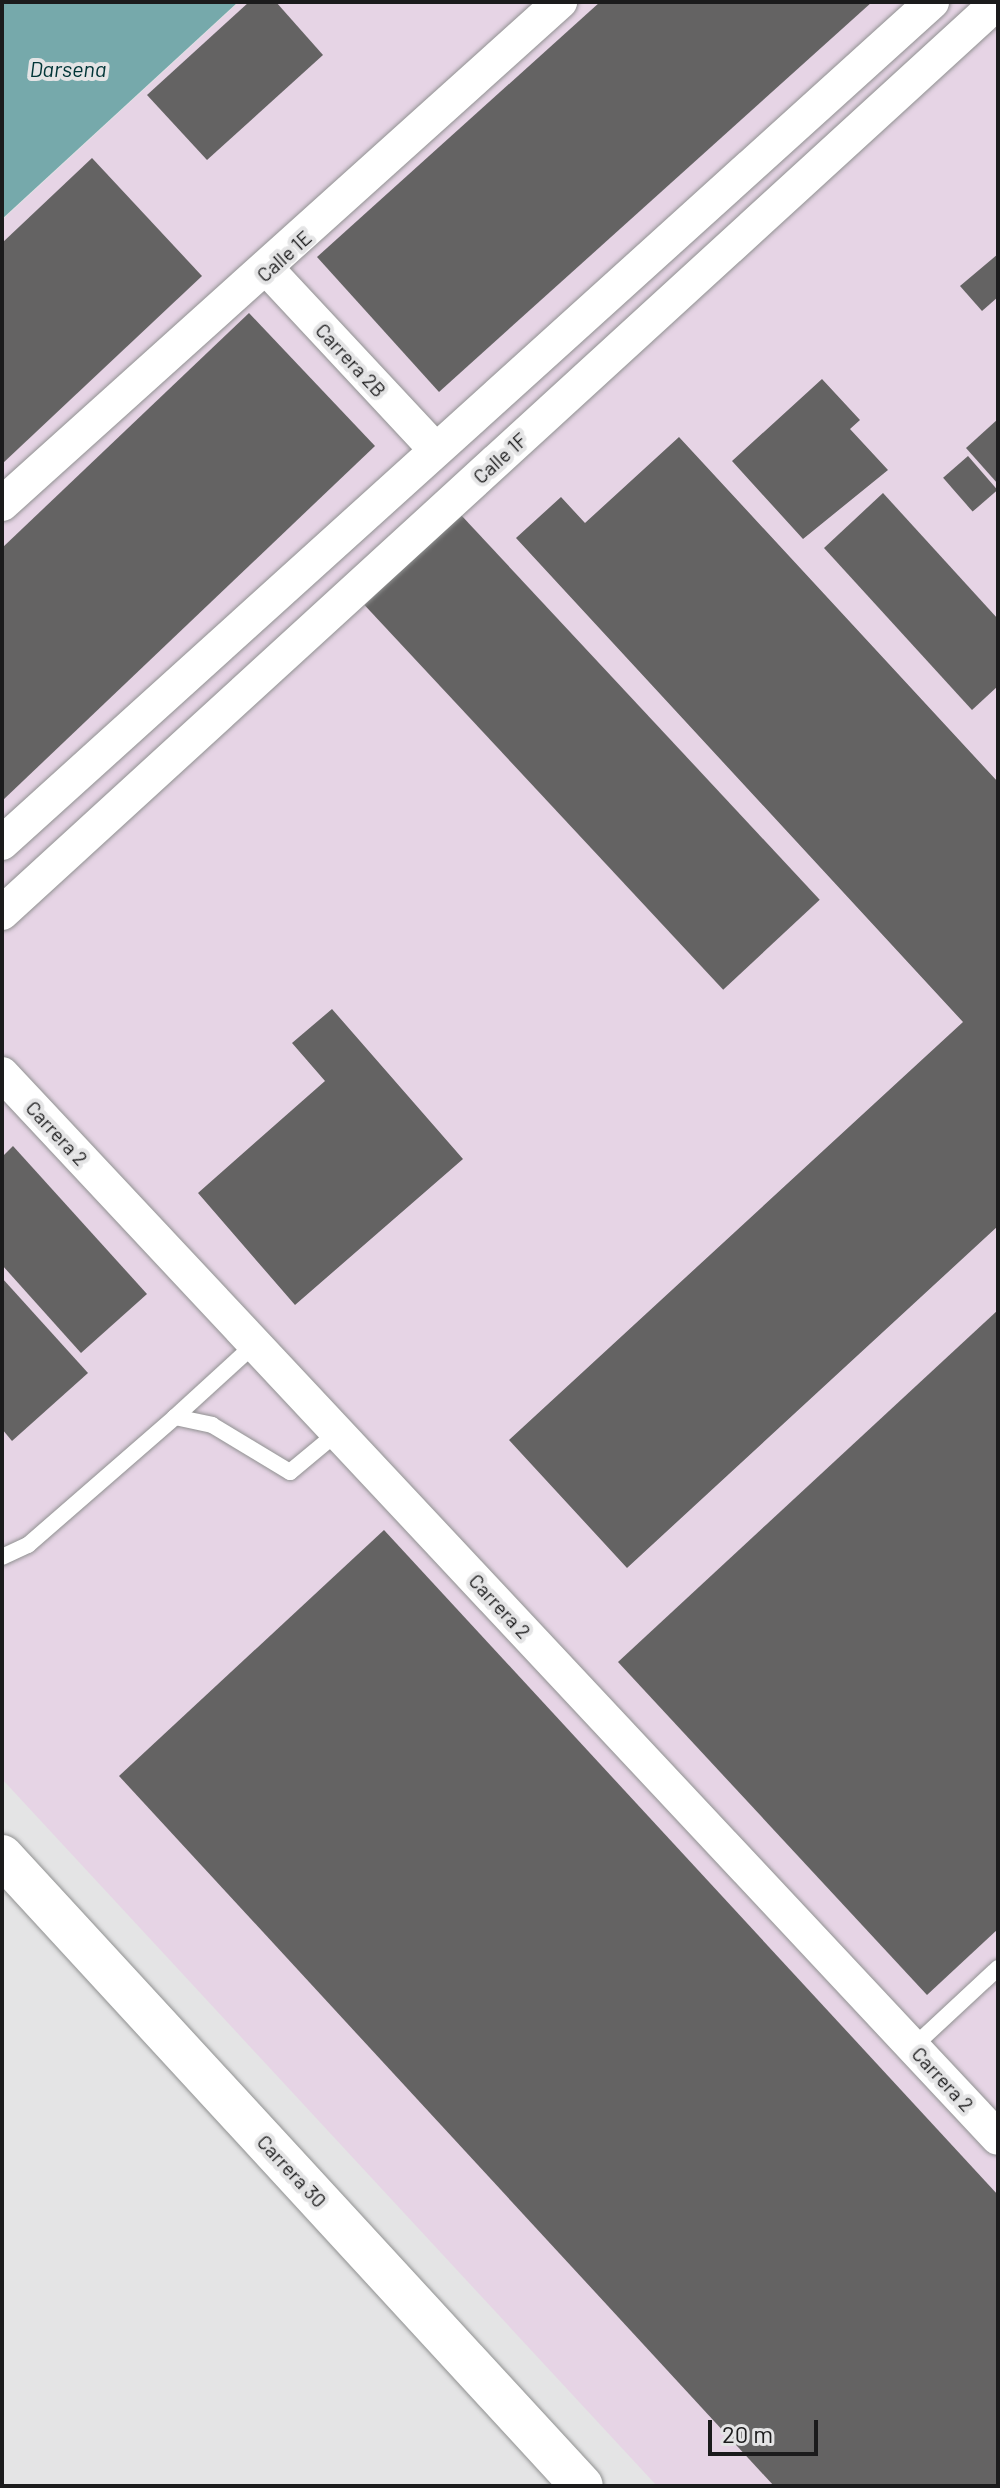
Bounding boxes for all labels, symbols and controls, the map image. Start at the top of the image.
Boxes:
water label: Darsena [30,56,106,82]
street label: Calle 1E [252,225,316,287]
street label: Carrera 2B [311,318,391,402]
street label: Calle 1F [468,428,532,488]
street label: Carrera 2 [21,1096,93,1170]
street label: Carrera 2 [464,1569,536,1643]
street label: Carrera 2 [907,2042,979,2116]
street label: Carrera 30 [252,2130,332,2212]
scale bar [712,2404,822,2454]
text: 20 m [722,2419,773,2448]

